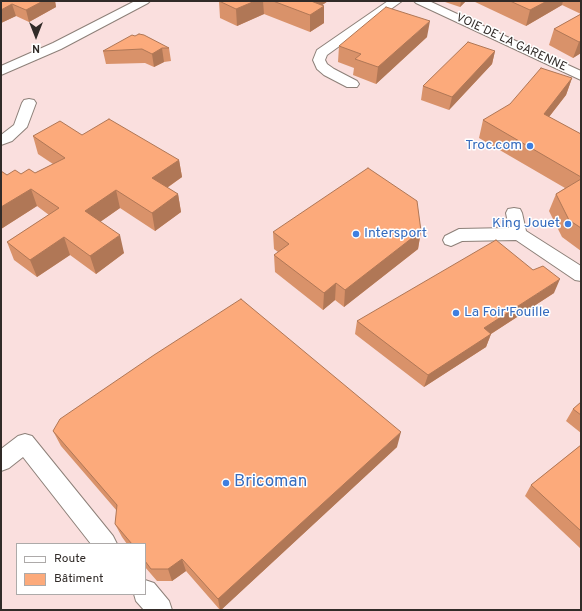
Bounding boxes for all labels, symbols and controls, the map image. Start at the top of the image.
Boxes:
street label: VOIE DE LA GARENNE [453,11,569,75]
north arrow [16,16,56,56]
text: N [32,41,40,55]
place label: Troc.com [465,138,522,154]
marker: Troc.com [525,141,535,151]
place label: King Jouet [492,216,560,232]
marker: King Jouet [563,219,573,229]
place label: Intersport [364,226,427,242]
marker: Intersport [351,229,361,239]
place label: La Foir'Fouille [464,305,550,321]
marker: La Foir'Fouille [451,308,461,318]
place label: Bricoman [234,473,307,493]
marker: Bricoman [221,478,231,488]
legend [16,543,146,595]
text: Route [54,551,86,567]
text: Bâtiment [54,571,104,587]

